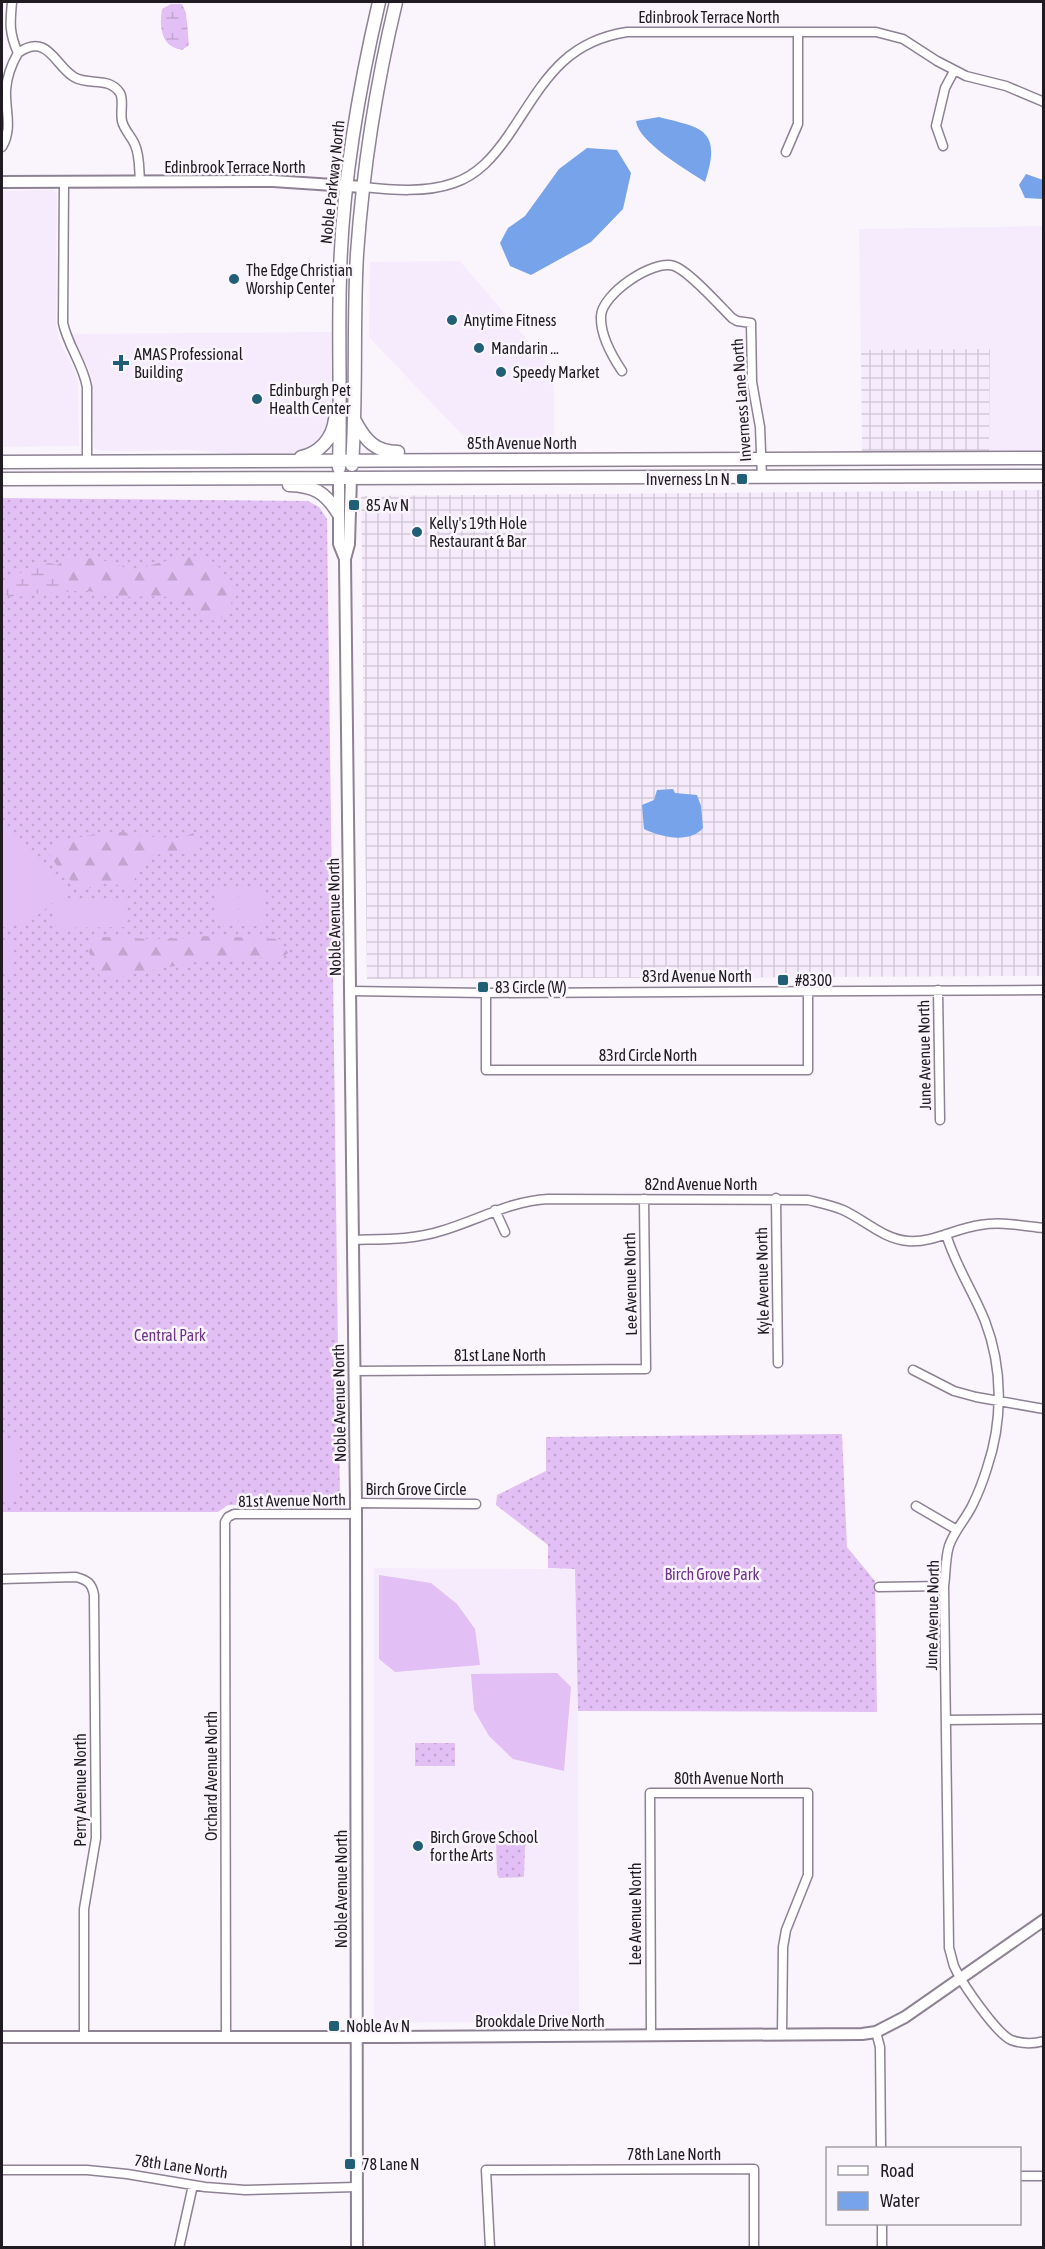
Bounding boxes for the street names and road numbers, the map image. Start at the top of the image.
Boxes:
street label: Edinbrook Terrace North [638,8,780,26]
street label: Noble Parkway North [317,119,348,245]
street label: Edinbrook Terrace North [164,158,306,176]
street label: Inverness Lane North [728,338,754,462]
street label: 85th Avenue North [467,434,577,452]
street label: Noble Avenue North [324,858,344,976]
street label: 83rd Avenue North [642,967,752,985]
street label: June Avenue North [914,1000,934,1110]
street label: 83rd Circle North [599,1046,697,1064]
street label: 82nd Avenue North [645,1175,757,1193]
street label: Kyle Avenue North [752,1227,773,1335]
street label: Lee Avenue North [620,1232,640,1336]
street label: Noble Avenue North [329,1344,349,1462]
street label: 81st Lane North [454,1346,546,1364]
street label: Birch Grove Circle [365,1480,467,1498]
street label: 81st Avenue North [238,1490,346,1510]
street label: June Avenue North [922,1560,942,1670]
street label: Orchard Avenue North [202,1711,220,1841]
street label: Perry Avenue North [71,1733,90,1847]
street label: 80th Avenue North [674,1769,784,1787]
street label: Noble Avenue North [332,1830,350,1948]
street label: Lee Avenue North [626,1862,644,1966]
street label: Brookdale Drive North [475,2012,605,2030]
street label: 78th Lane North [627,2145,721,2163]
street label: 78th Lane North [133,2151,229,2181]

